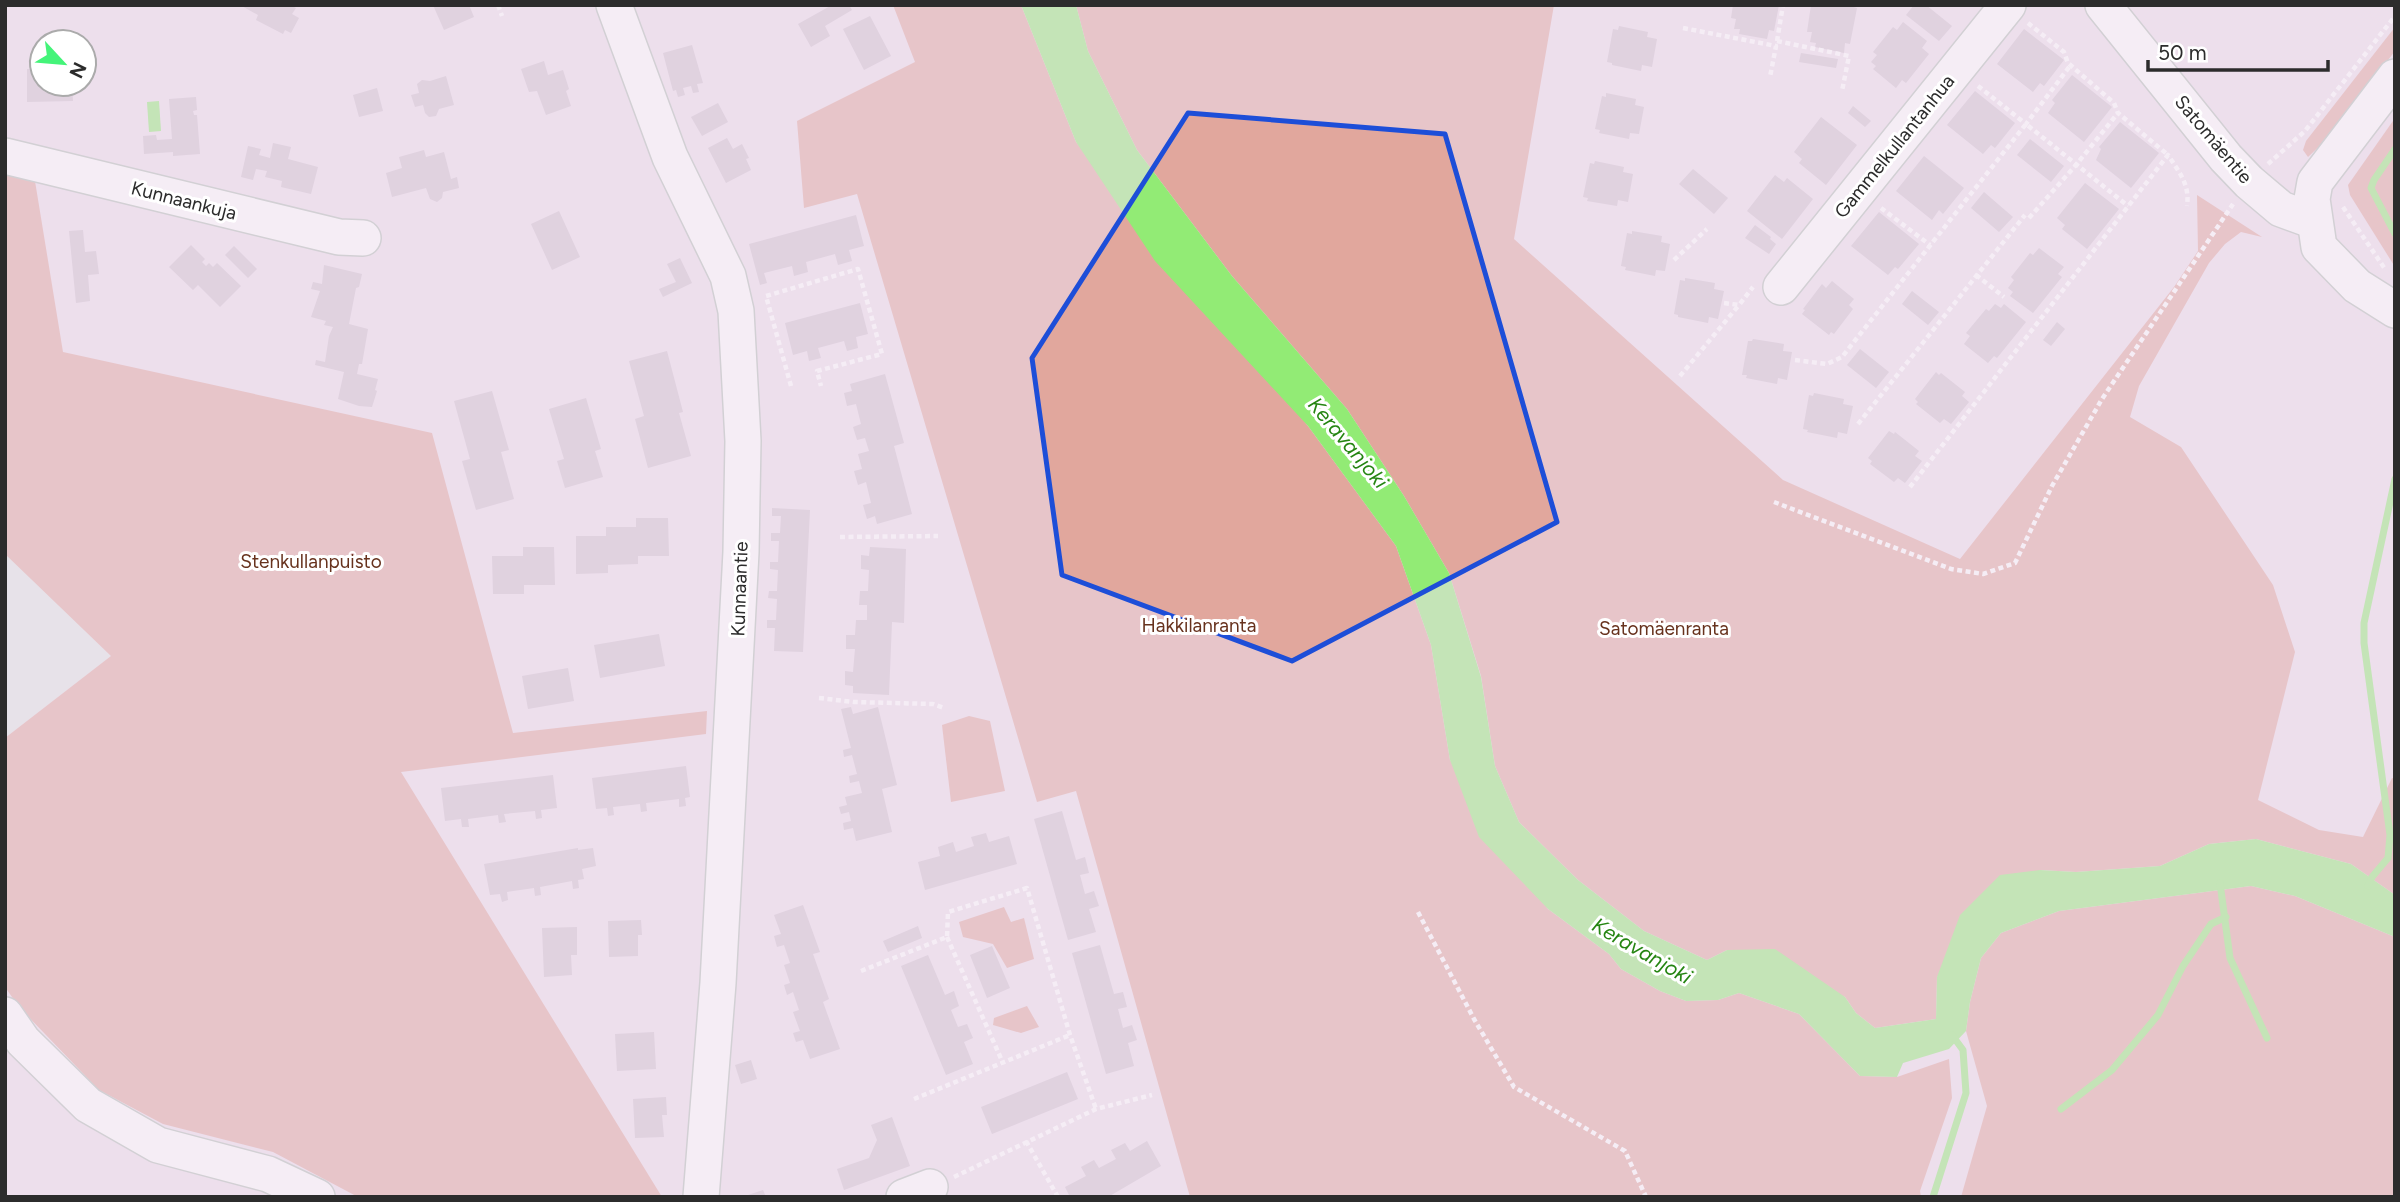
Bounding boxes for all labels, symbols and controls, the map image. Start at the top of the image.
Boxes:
north arrow [28,28,98,98]
scale bar [2148,28,2328,72]
text: 50 m [2158,40,2207,65]
text: N [64,59,91,82]
street label: Gammelkullantanhua [1830,70,1959,223]
street label: Satomäentie [2170,90,2257,188]
street label: Kunnaankuja [129,176,239,225]
water label: Keravanjoki [1303,392,1394,493]
street label: Kunnaantie [726,541,753,637]
park label: Stenkullanpuisto [240,550,382,573]
park label: Hakkilanranta [1142,614,1256,637]
park label: Satomäenranta [1599,617,1729,640]
water label: Keravanjoki [1588,912,1697,989]

